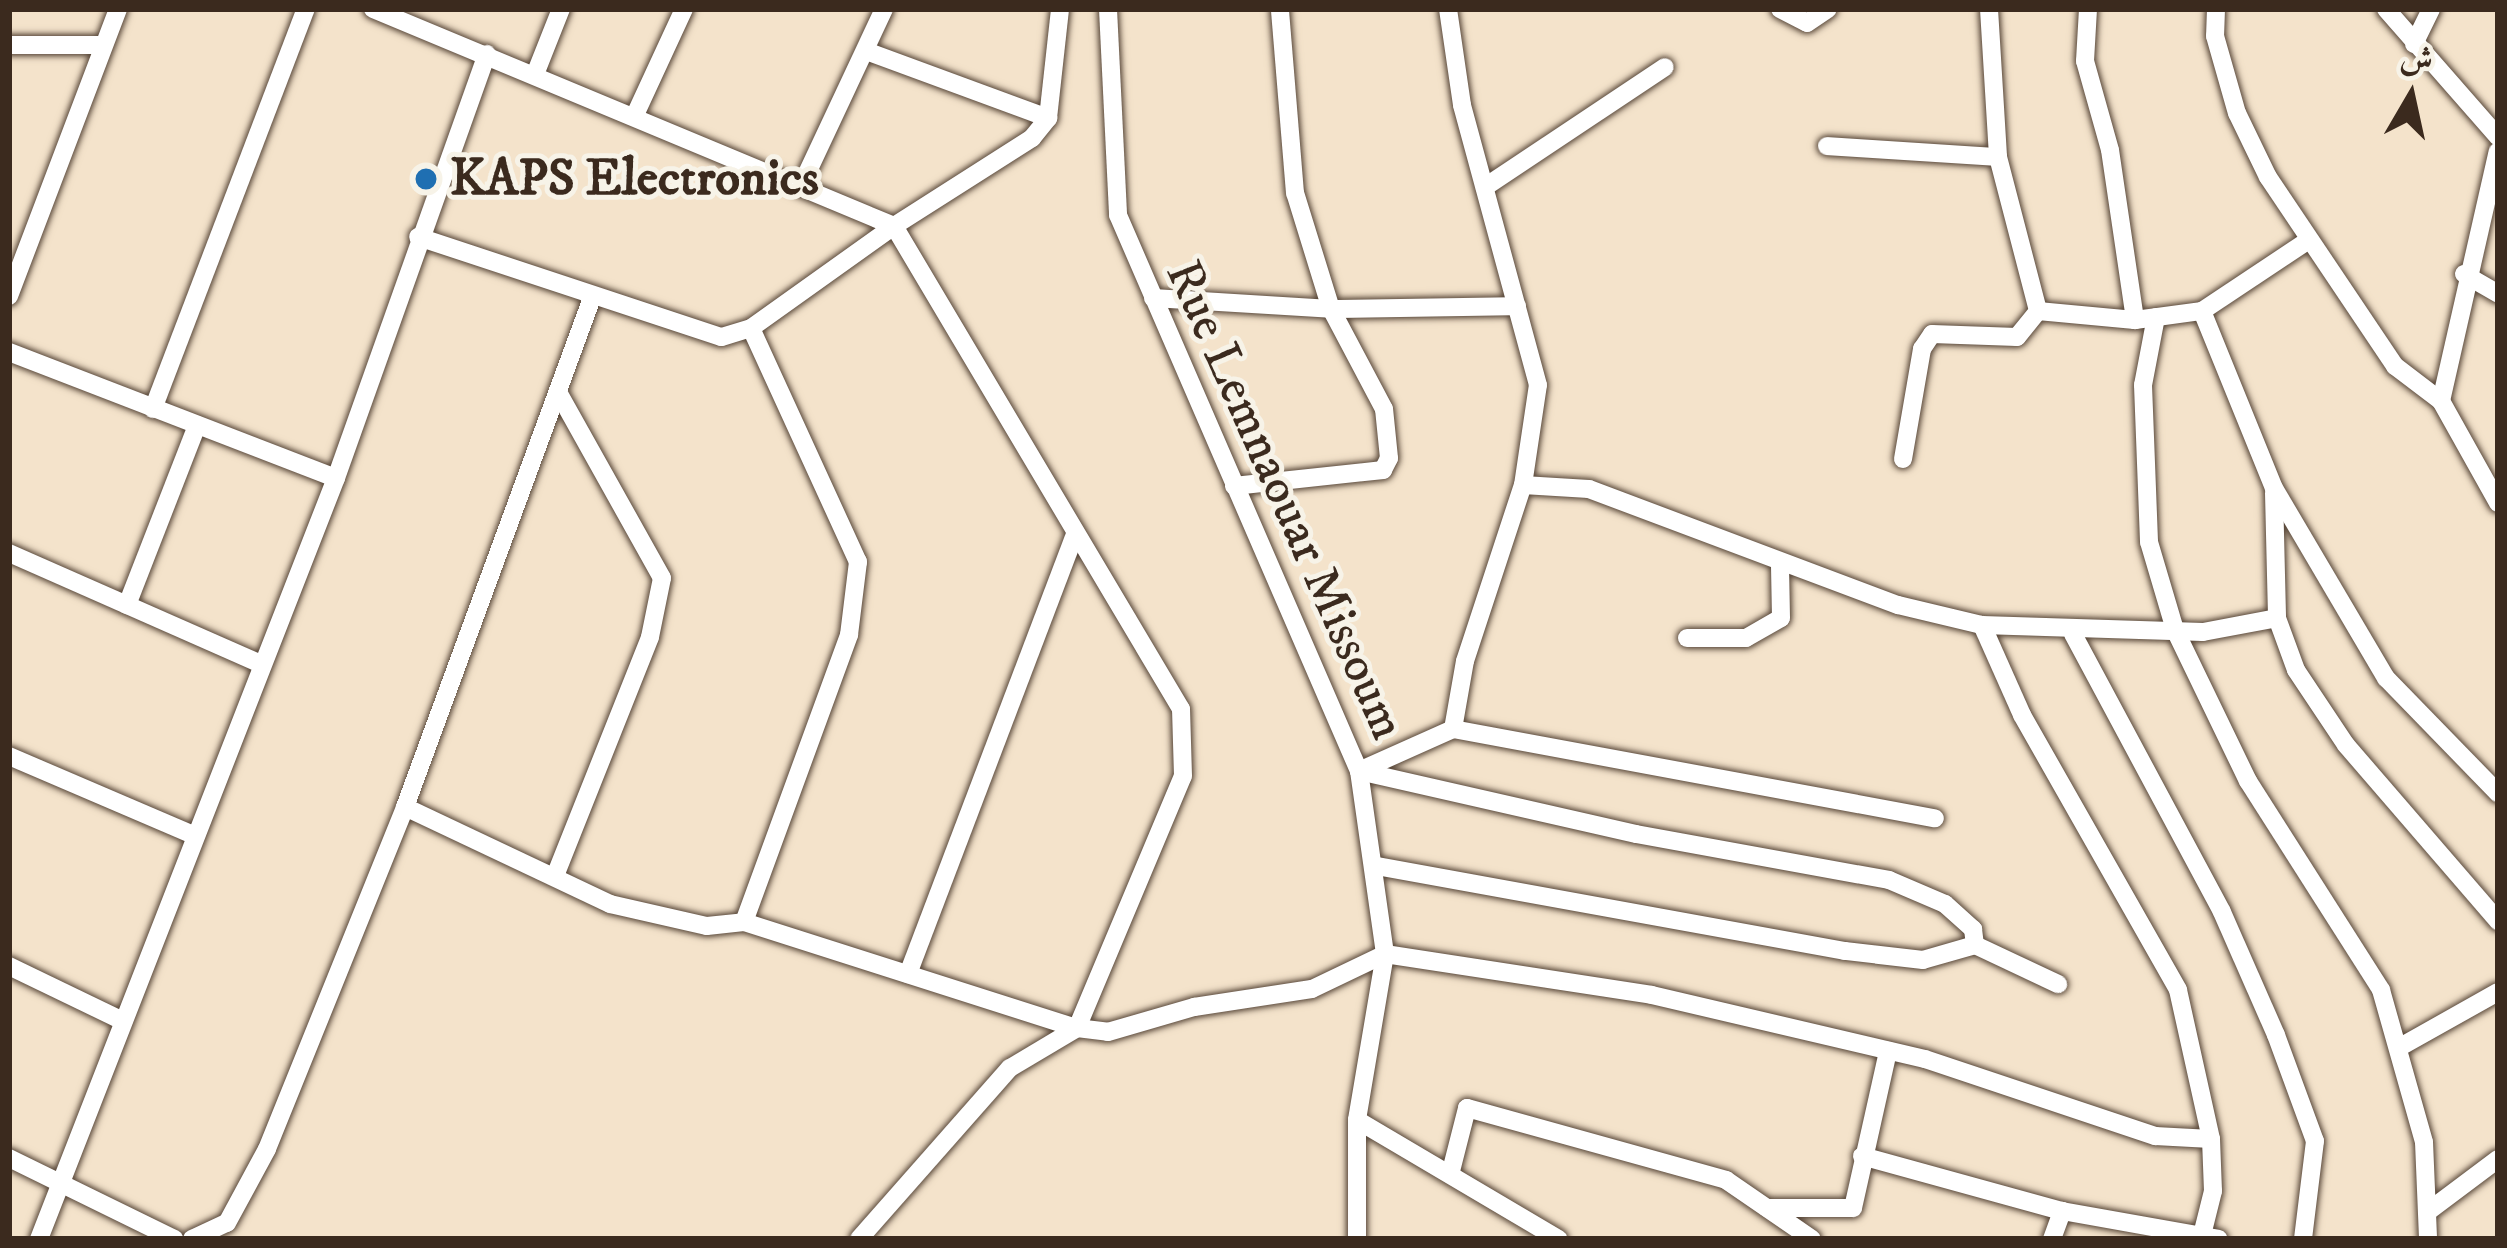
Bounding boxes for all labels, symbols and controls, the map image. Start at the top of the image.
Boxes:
north arrow [2351,36,2471,156]
text: ش [2397,37,2436,83]
place label: KAPS Electronics [450,148,819,210]
marker: KAPS Electronics [413,166,439,192]
street label: Rue Lemnaouar Missoum [1152,251,1418,749]

